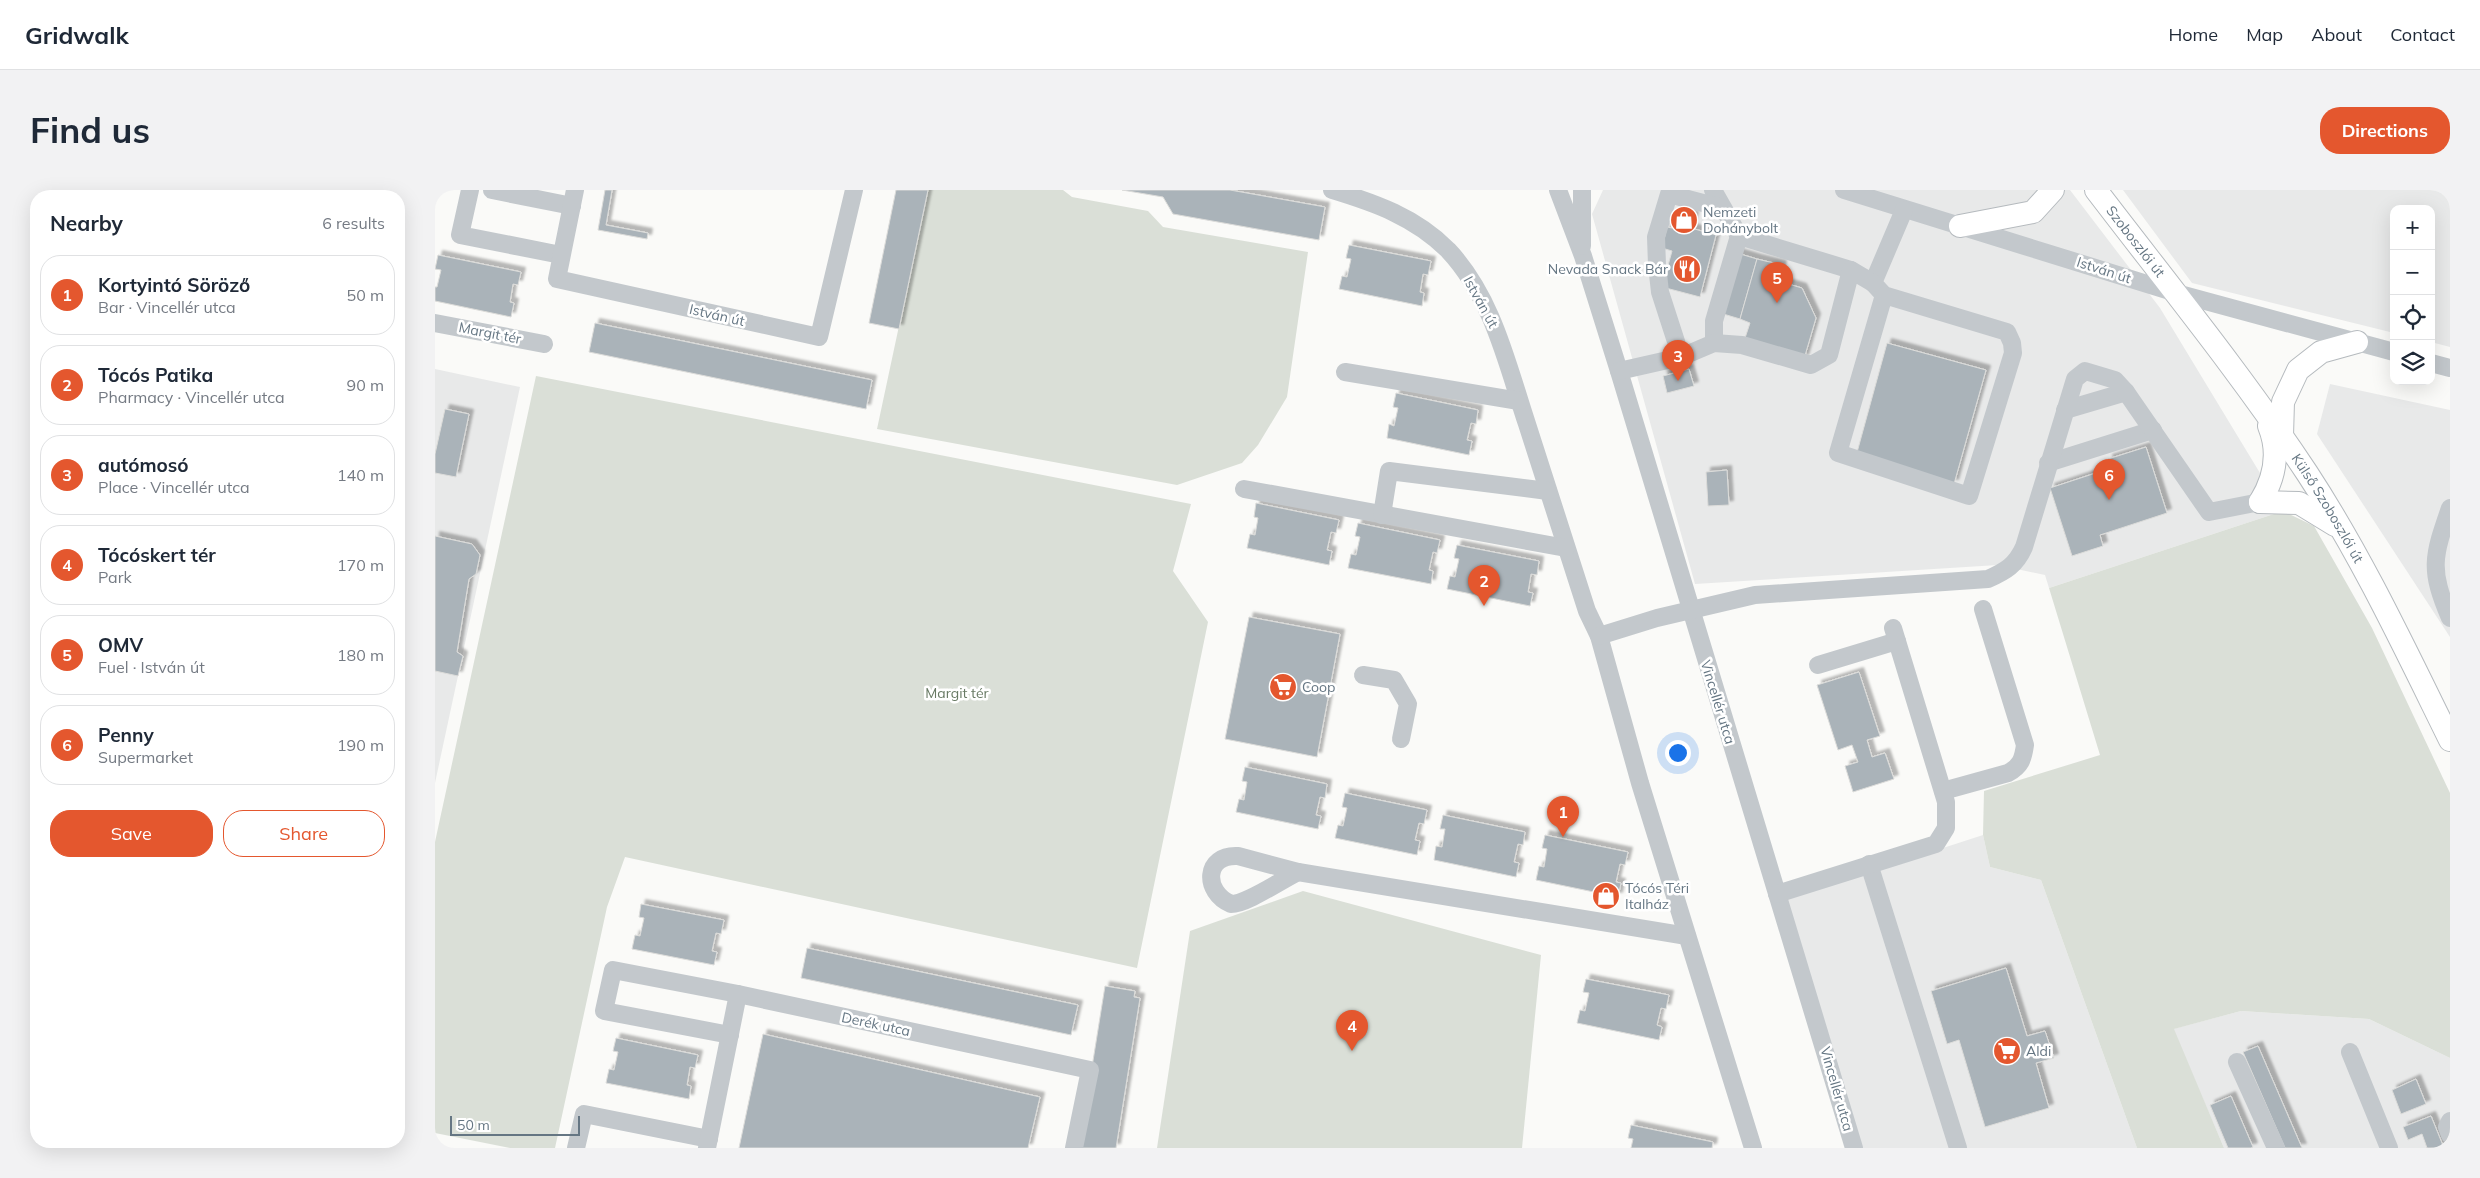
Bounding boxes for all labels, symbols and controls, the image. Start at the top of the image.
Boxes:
text: Gridwalk [25,20,129,50]
text: Home [2168,23,2218,46]
text: Map [2246,23,2283,46]
text: About [2311,23,2362,46]
text: Contact [2390,23,2455,46]
button: Directions [2320,107,2450,154]
text: Find us [30,108,150,152]
street label: Szoboszlói út [2102,202,2169,281]
place label: Nemzeti Dohánybolt [1703,203,1778,237]
shop icon: Nemzeti Dohánybolt [1669,205,1699,235]
map controls [2390,205,2435,385]
button: + [2390,205,2435,250]
text: Nearby [50,210,123,236]
text: 6 results [322,213,385,233]
button: − [2390,250,2435,295]
street label: István út [2075,253,2134,287]
restaurant icon: Nevada Snack Bár [1672,254,1702,284]
place label: Nevada Snack Bár [1548,260,1669,278]
pin: 5 [1761,262,1793,303]
text: Kortyintó Söröző [98,273,250,297]
street label: István út [1460,273,1503,331]
text: 1 [62,285,72,305]
text: 50 m [347,285,384,305]
button: locate [2390,295,2435,340]
text: Bar · Vincellér utca [98,297,236,317]
street label: István út [688,300,746,330]
street label: Margit tér [457,318,524,348]
pin: 3 [1662,340,1694,381]
button: layers [2390,340,2435,385]
text: Tócós Patika [98,363,213,387]
text: 2 [62,375,72,395]
text: 90 m [347,375,384,395]
text: Pharmacy · Vincellér utca [98,387,285,407]
street label: Külső Szoboszlói út [2288,450,2368,566]
text: autómosó [98,453,189,477]
pin: 6 [2093,459,2125,500]
text: 3 [62,465,72,485]
text: 140 m [337,465,384,485]
text: Place · Vincellér utca [98,477,250,497]
text: Tócóskert tér [98,543,216,567]
text: 4 [62,555,72,575]
text: 170 m [337,555,384,575]
pin: 2 [1468,565,1500,606]
text: Park [98,567,132,587]
text: OMV [98,633,143,657]
text: 5 [62,645,72,665]
text: 180 m [337,645,384,665]
text: Fuel · István út [98,657,205,677]
street label: Vincellér utca [1697,658,1739,746]
supermarket icon: Coop [1268,672,1298,702]
place label: Coop [1302,678,1335,696]
park label: Margit tér [925,684,990,702]
text: Penny [98,723,154,747]
text: 6 [62,735,72,755]
text: 190 m [337,735,384,755]
your location [1665,740,1691,766]
text: Supermarket [98,747,193,767]
pin: 1 [1547,796,1579,837]
button: Save [50,810,213,857]
button: Share [223,810,385,857]
place label: Tócós Téri Italház [1625,879,1689,913]
shop icon: Tócós Téri Italház [1591,881,1621,911]
street label: Derék utca [840,1008,912,1040]
pin: 4 [1336,1010,1368,1051]
supermarket icon: Aldi [1992,1036,2022,1066]
place label: Aldi [2026,1042,2051,1060]
street label: Vincellér utca [1816,1045,1858,1133]
scale bar [450,1113,580,1136]
text: 50 m [457,1116,490,1134]

